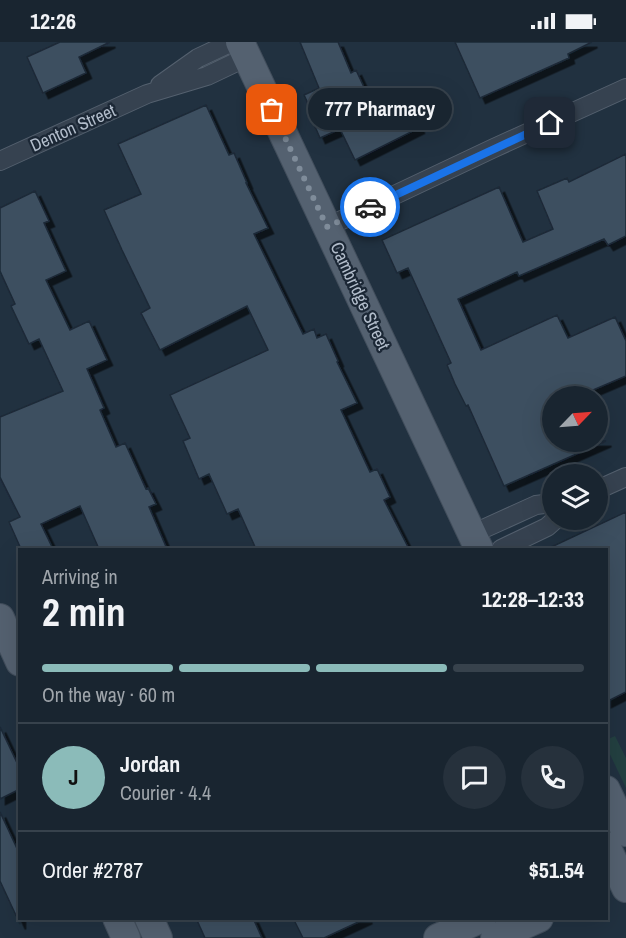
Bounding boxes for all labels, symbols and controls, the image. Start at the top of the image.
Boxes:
text: 12:26 [30,6,76,36]
pin [246,84,297,135]
callout: 777 Pharmacy [308,89,452,131]
icon: bag [255,93,288,126]
text: 777 Pharmacy [325,95,435,122]
pin [524,97,575,148]
street label: Denton Street [26,98,119,157]
icon: home [533,106,566,139]
courier [340,177,400,237]
icon: car [354,191,387,224]
street label: Cambridge Street [325,238,396,354]
north arrow [542,386,608,452]
map controls [542,386,608,530]
button: layers [542,464,608,530]
text: Arriving in [42,563,118,590]
text: 12:28–12:33 [482,584,584,614]
text: 2 min [42,586,126,638]
text: On the way · 60 m [42,681,175,708]
button: chat [443,746,506,809]
button: phone [521,746,584,809]
text: Jordan [120,749,180,779]
text: J [68,762,79,792]
text: Courier · 4.4 [120,779,211,806]
text: Order #2787 [42,855,143,885]
text: $51.54 [529,855,584,885]

